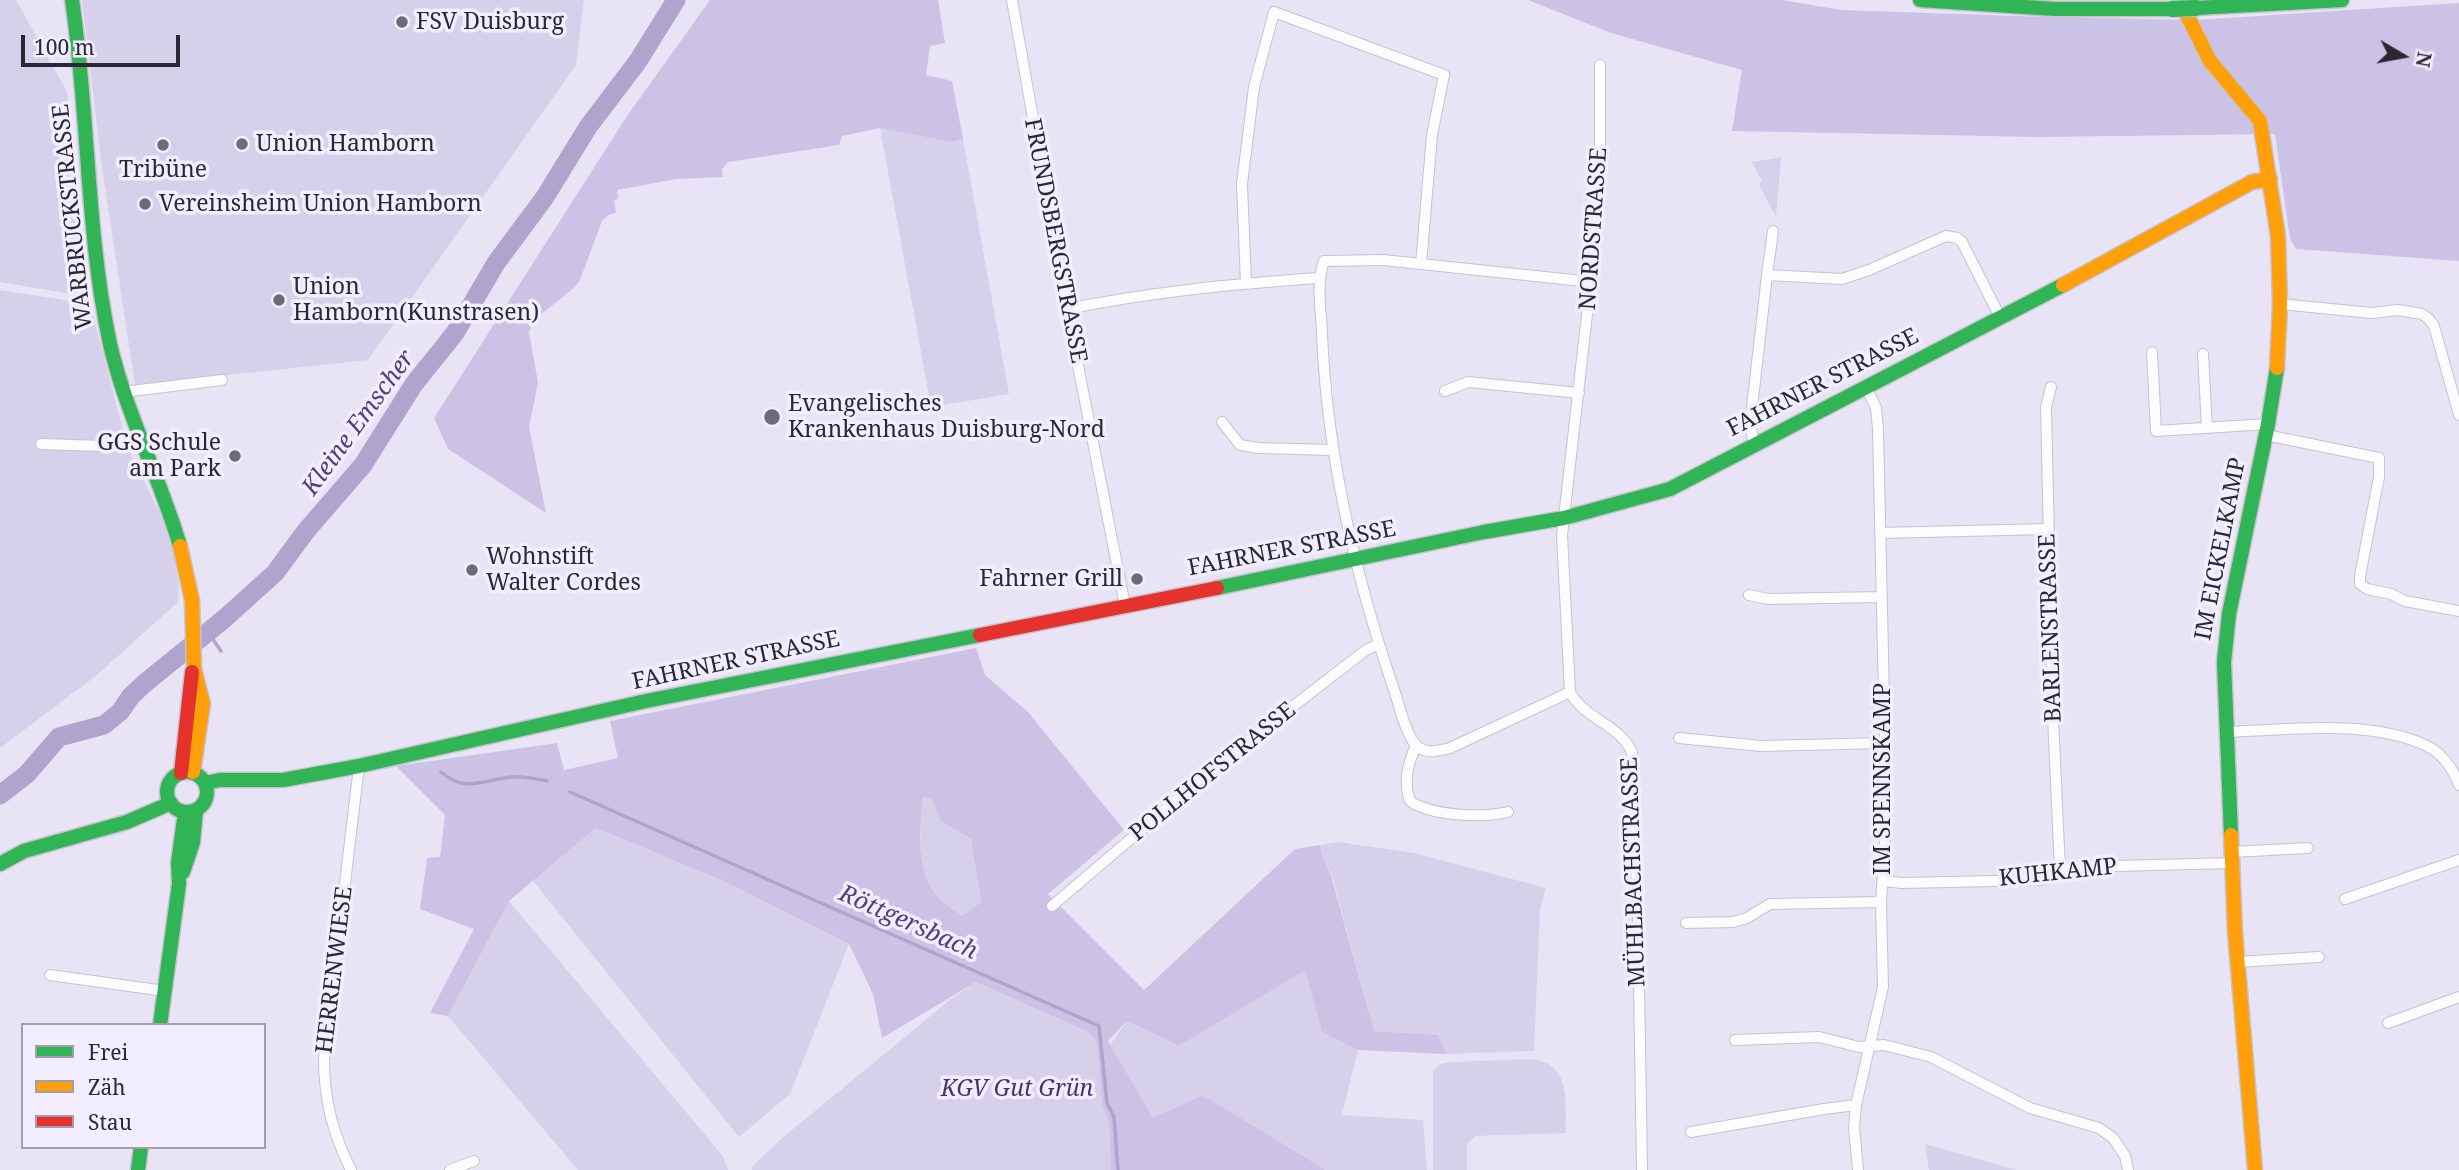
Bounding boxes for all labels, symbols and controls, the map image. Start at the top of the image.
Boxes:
place label: FSV Duisburg [416,8,564,36]
marker: FSV Duisburg [394,14,410,30]
scale bar [24,21,184,65]
north arrow [2368,21,2438,91]
text: 100 m [34,33,95,61]
text: N [2410,50,2438,69]
street label: WARBRUCKSTRASSE [47,103,99,331]
street label: FRUNDSBERGSTRASSE [1018,116,1092,366]
place label: Union Hamborn [256,130,435,158]
marker: Union Hamborn [234,136,250,152]
marker: Tribüne [155,137,171,153]
street label: NORDSTRASSE [1575,147,1613,311]
place label: Tribüne [119,156,207,184]
place label: Vereinsheim Union Hamborn [159,190,482,218]
marker: Vereinsheim Union Hamborn [137,196,153,212]
place label: Union Hamborn(Kunstrasen) [293,273,539,327]
marker: Union Hamborn(Kunstrasen) [271,292,287,308]
street label: FAHRNER STRASSE [1723,323,1923,443]
water label: Kleine Emscher [297,345,421,501]
place label: Evangelisches Krankenhaus Duisburg-Nord [788,390,1105,444]
marker: Evangelisches Krankenhaus Duisburg-Nord [762,407,782,427]
place label: GGS Schule am Park [97,429,221,483]
marker: GGS Schule am Park [227,448,243,464]
street label: IM EICKELKAMP [2190,455,2252,643]
street label: FAHRNER STRASSE [1186,515,1398,583]
street label: BARLENSTRASSE [2034,533,2068,723]
place label: Wohnstift Walter Cordes [486,543,641,597]
marker: Wohnstift Walter Cordes [464,562,480,578]
place label: Fahrner Grill [979,565,1123,593]
marker: Fahrner Grill [1129,571,1145,587]
street label: FAHRNER STRASSE [630,626,842,696]
street label: IM SPENNSKAMP [1869,683,1897,875]
street label: POLLHOFSTRASSE [1125,697,1301,847]
street label: MÜHLBACHSTRASSE [1616,757,1652,987]
street label: KUHKAMP [1998,853,2118,893]
water label: Röttgersbach [834,880,982,966]
street label: HERRENWIESE [311,885,359,1055]
legend [21,1023,266,1149]
text: Frei [88,1038,128,1066]
text: Zäh [88,1073,126,1101]
park label: KGV Gut Grün [941,1075,1093,1103]
text: Stau [88,1108,132,1136]

